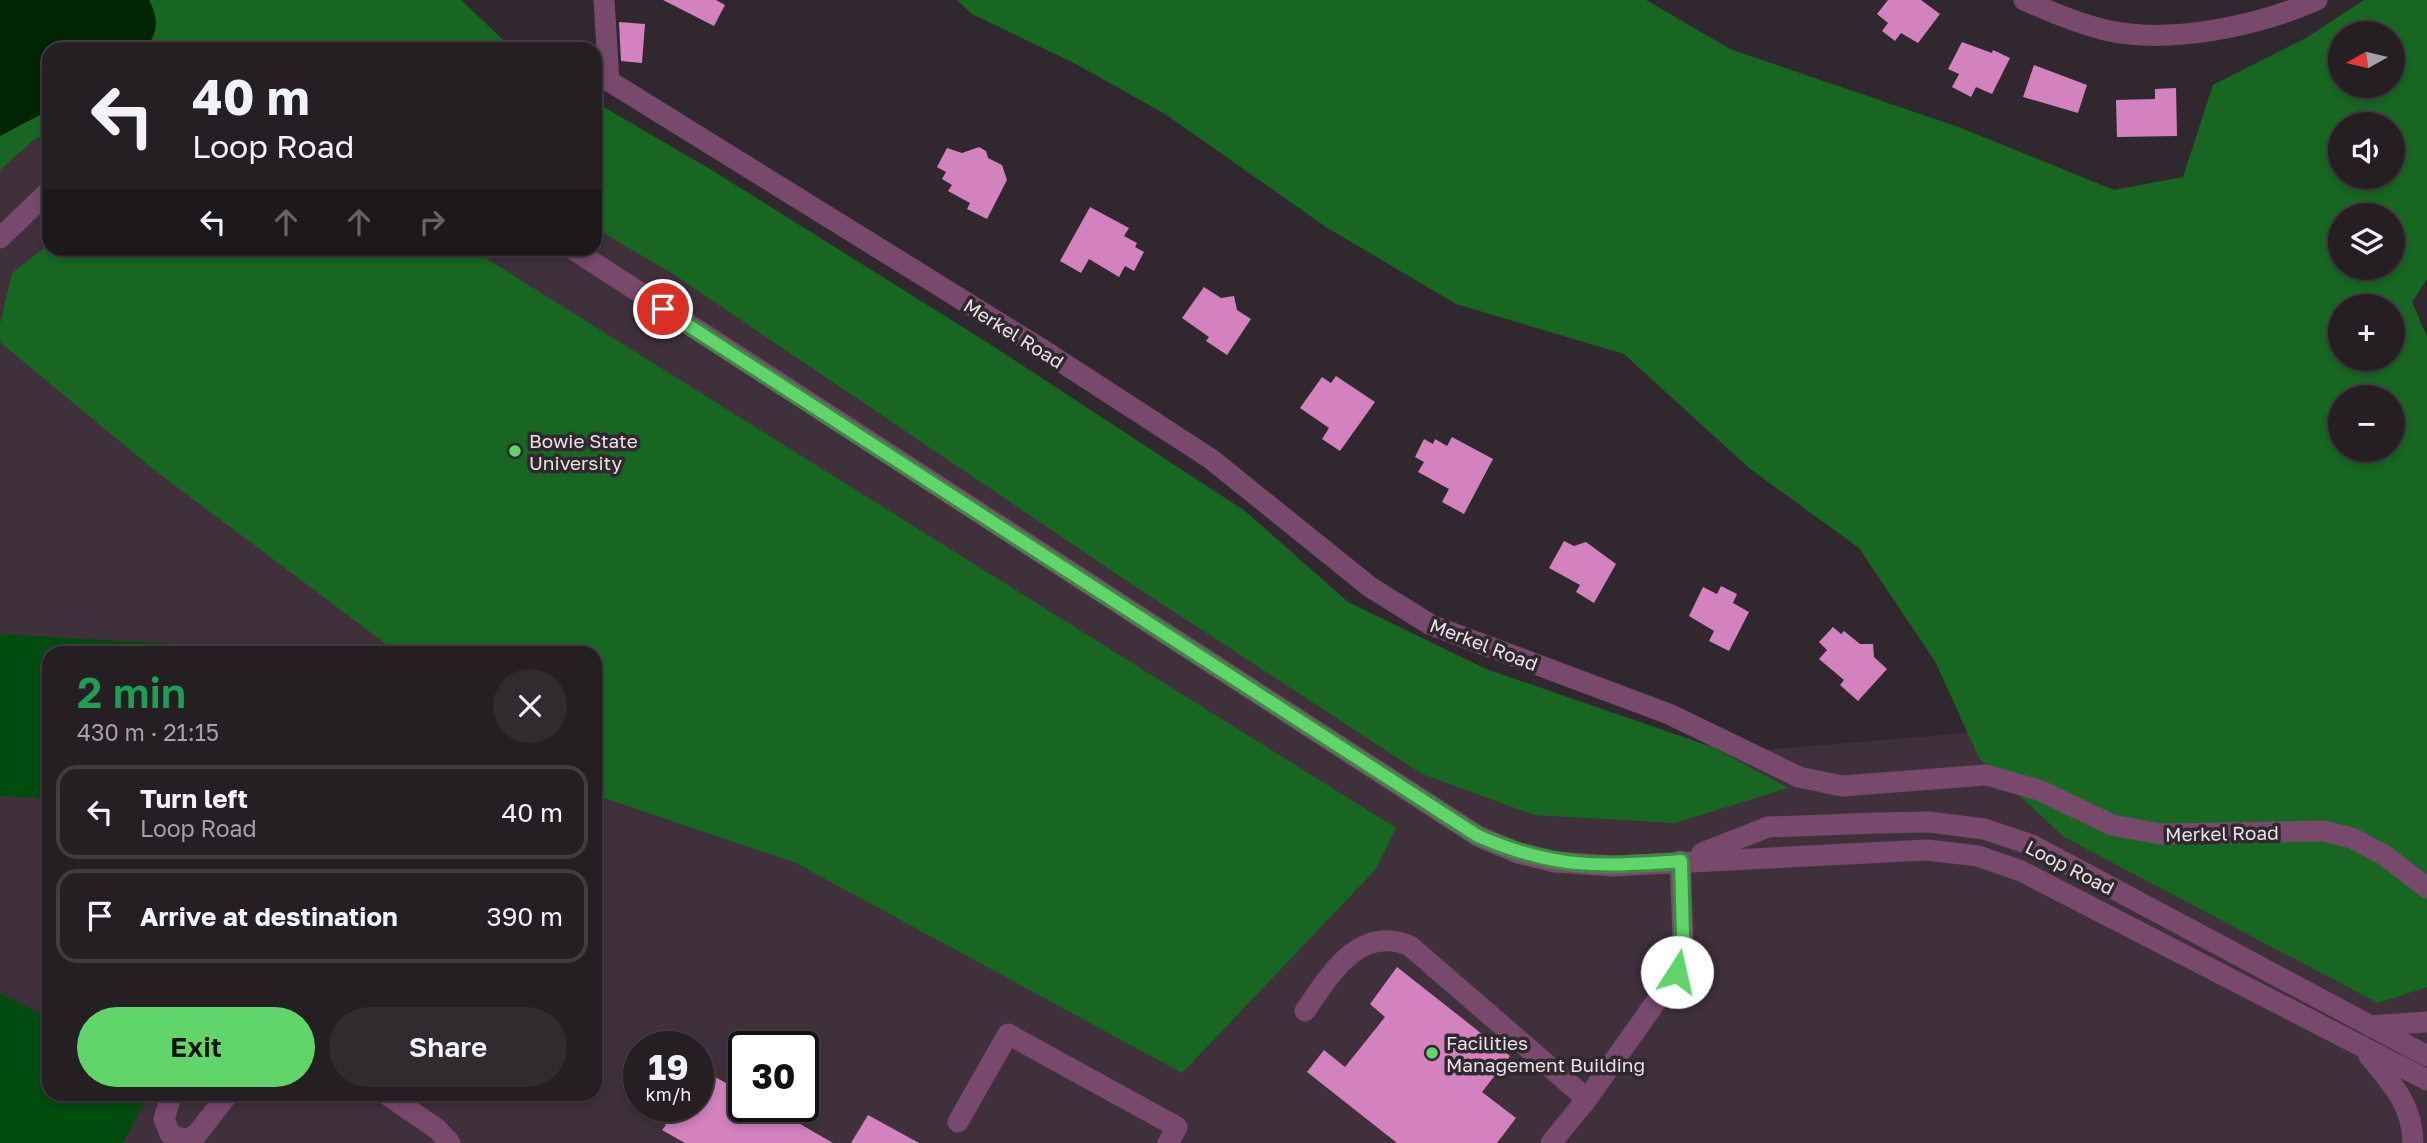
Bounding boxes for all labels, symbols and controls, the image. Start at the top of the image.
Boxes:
north arrow [2328,21,2404,98]
map controls [2328,21,2405,462]
text: 40 m [192,67,310,126]
icon: left [77,70,168,161]
button: sound [2328,112,2405,189]
text: Loop Road [192,127,354,165]
icon: left [194,203,232,241]
icon: ahead [267,203,305,241]
icon: ahead [340,203,378,241]
icon: right [413,203,451,241]
button: layers [2328,203,2405,280]
pin [633,279,693,339]
icon: arrive [644,290,682,328]
street label: Merkel Road [960,293,1068,373]
button: + [2328,294,2405,371]
button: − [2328,385,2405,462]
place label: Bowie State University [529,429,638,474]
marker: Bowie State University [507,443,523,459]
street label: Merkel Road [1427,613,1541,675]
text: 2 min [77,667,186,717]
button: close [493,669,567,743]
text: 430 m · 21:15 [77,718,219,746]
text: Turn left [140,783,248,814]
icon: left [81,793,119,831]
text: 40 m [502,797,563,828]
text: Loop Road [140,814,257,842]
street label: Merkel Road [2165,821,2279,845]
street label: Loop Road [2022,835,2118,899]
icon: arrive [81,897,119,935]
text: Arrive at destination [140,901,398,932]
text: 390 m [486,901,563,932]
position arrow [1640,935,1714,1009]
button: Exit [77,1007,315,1087]
button: Share [329,1007,567,1087]
speed limit sign: 30 [728,1031,819,1122]
place label: Facilities Management Building [1446,1031,1645,1076]
marker: Facilities Management Building [1424,1045,1440,1061]
text: 19 [648,1046,689,1088]
text: km/h [646,1083,691,1105]

